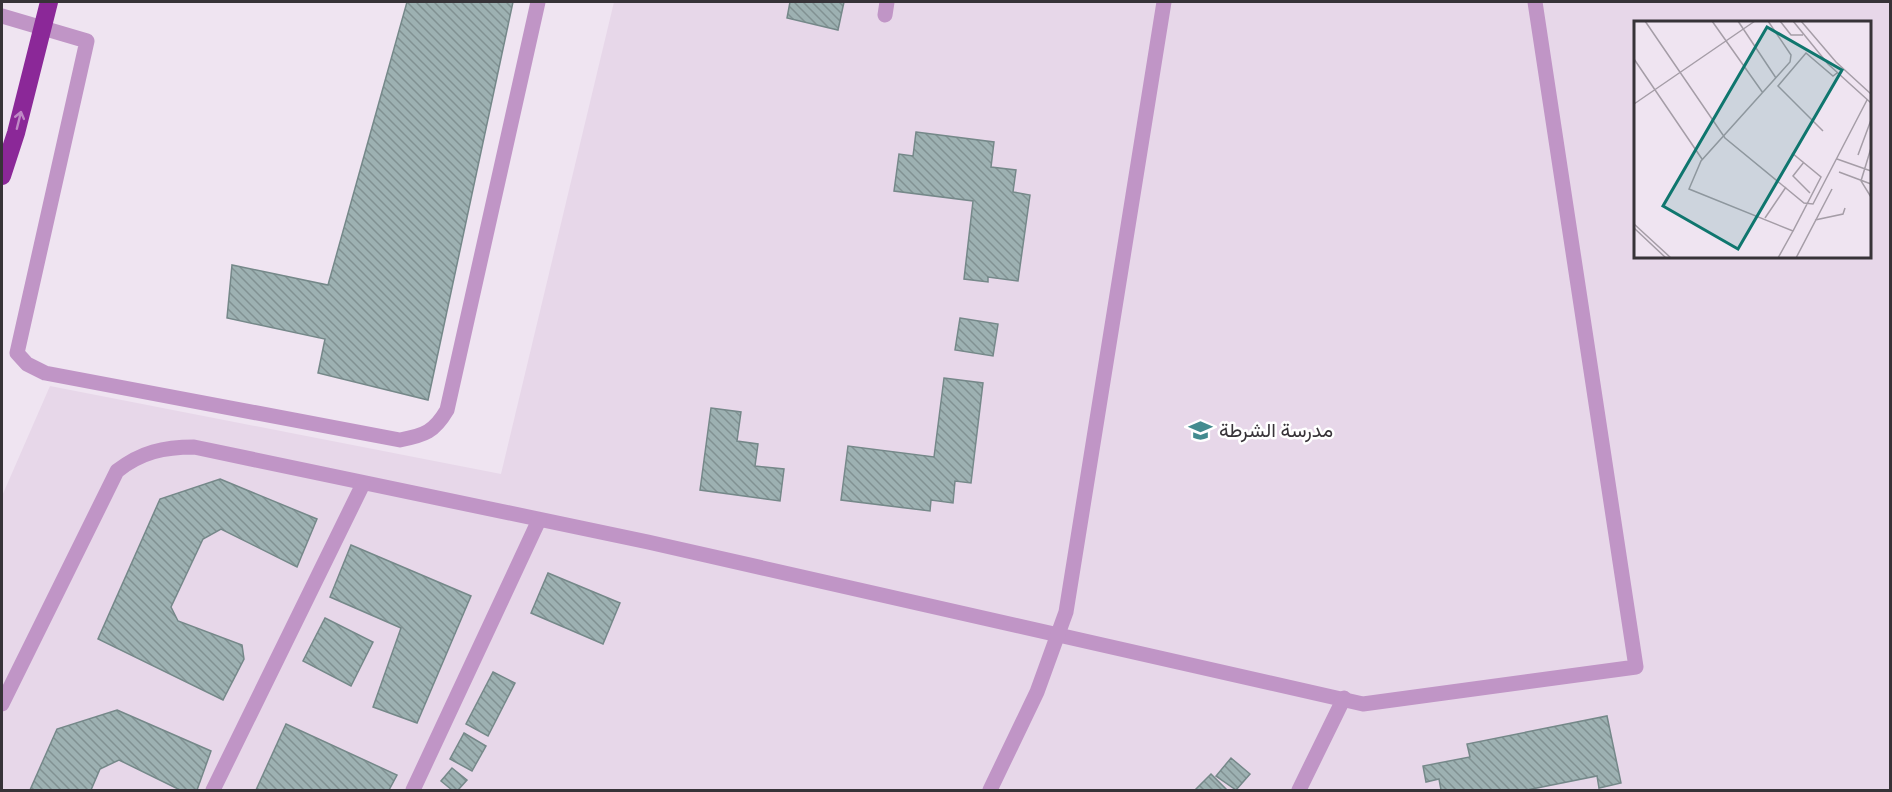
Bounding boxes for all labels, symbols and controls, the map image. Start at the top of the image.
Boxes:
inset map [1634,21,1871,258]
one-way arrow [14,111,26,130]
school or university icon: مدرسة الشرطة [1188,417,1214,443]
place label: مدرسة الشرطة [1219,418,1333,443]

